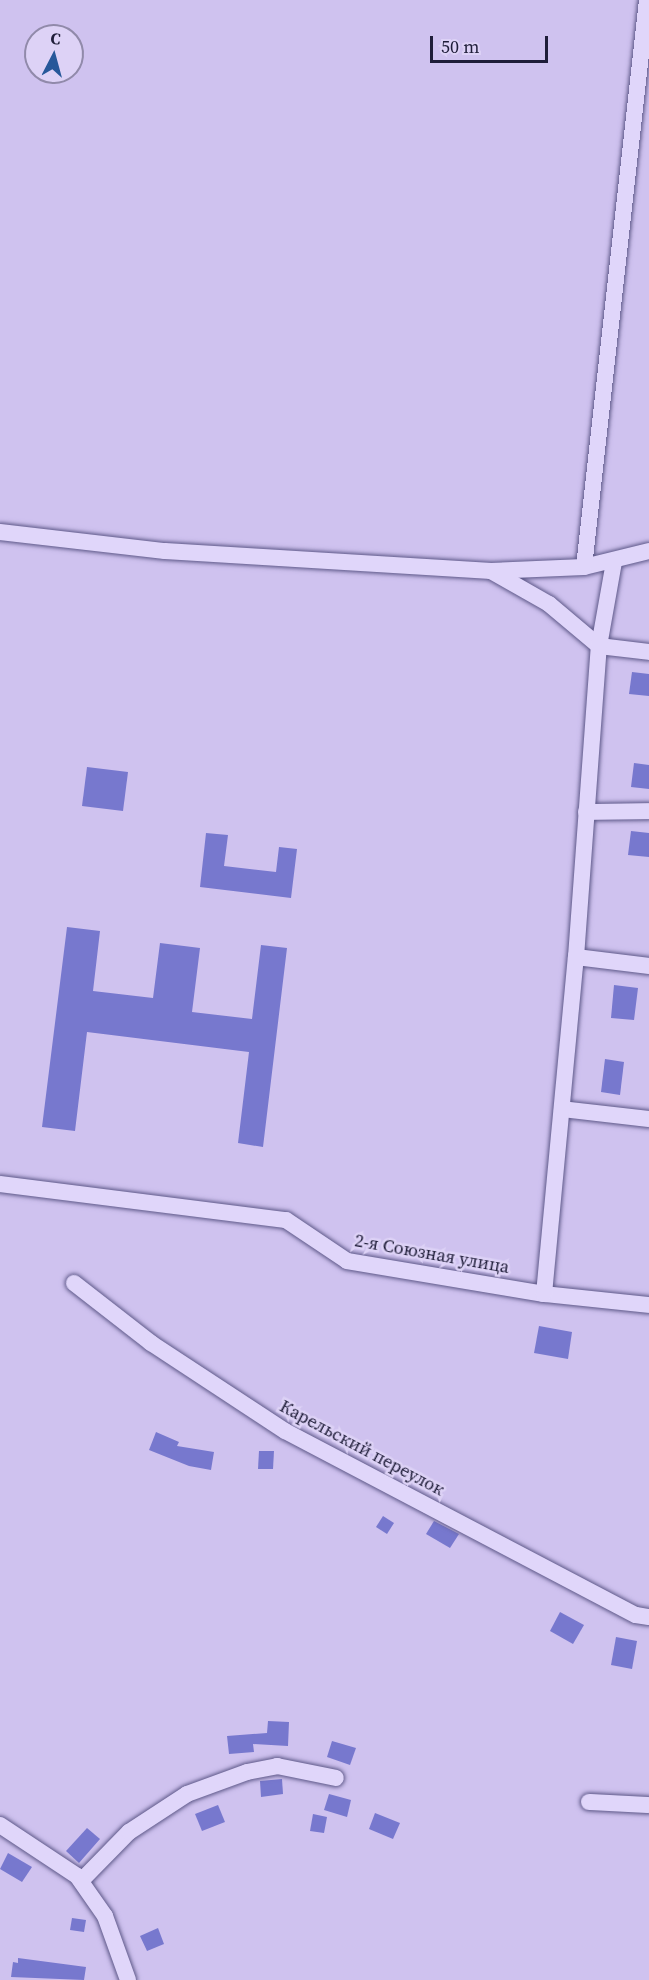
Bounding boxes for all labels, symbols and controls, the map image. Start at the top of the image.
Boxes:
north arrow [24,24,84,84]
scale bar [433,24,552,62]
text: С [50,27,62,50]
text: 50 m [441,34,479,59]
street label: 2-я Союзная улица [353,1230,511,1278]
street label: Карельский переулок [276,1395,448,1501]

